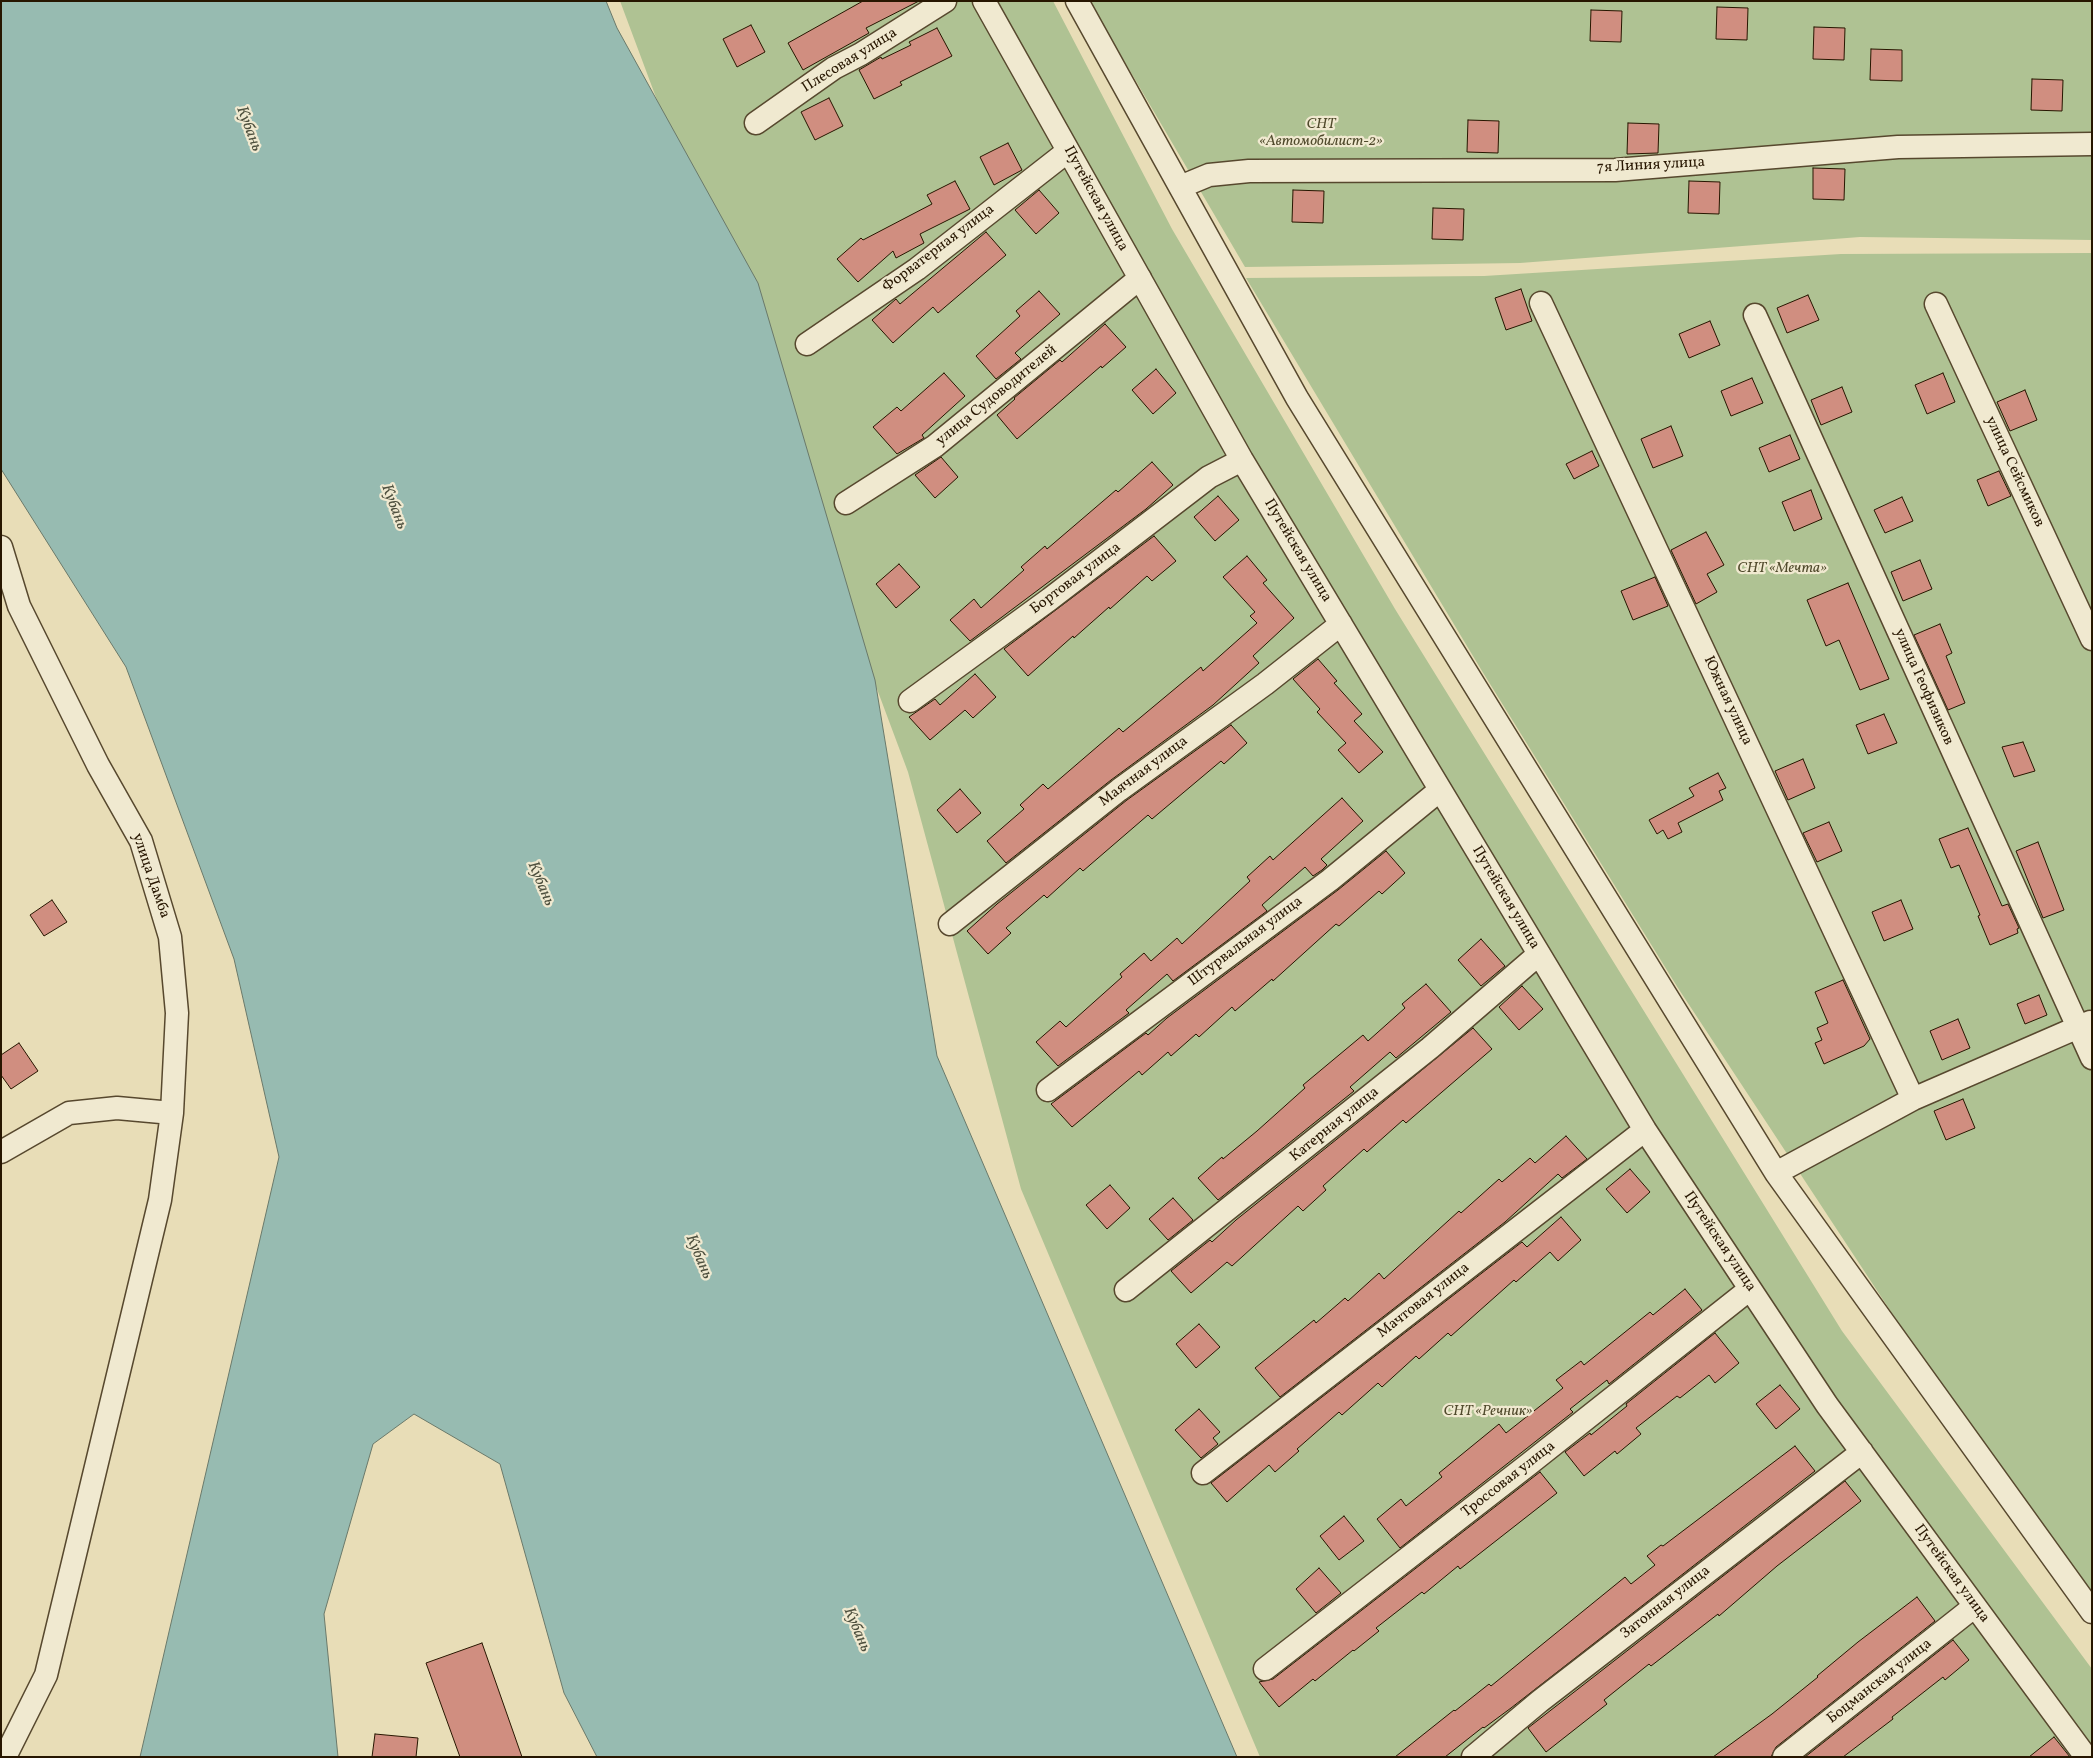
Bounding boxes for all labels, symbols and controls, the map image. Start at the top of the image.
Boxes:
street label: Плесовая улица [799,25,901,97]
water label: Кубань [231,104,265,154]
park label: СНТ «Автомобилист-2» [1259,116,1383,151]
street label: Путейская улица [1059,143,1131,255]
street label: 7я Линия улица [1596,154,1706,178]
street label: Форватерная улица [879,201,999,297]
street label: улица Судоводителей [933,342,1061,450]
street label: улица Сейсмиков [1980,414,2048,530]
water label: Кубань [376,482,410,532]
street label: Путейская улица [1259,496,1335,606]
street label: Бортовая улица [1027,539,1125,619]
park label: СНТ «Мечта» [1737,560,1827,578]
street label: улица Геофизиков [1889,626,1957,748]
street label: Южная улица [1698,654,1756,748]
street label: Маячная улица [1096,733,1192,811]
street label: улица Дамба [127,831,173,921]
street label: Путейская улица [1467,843,1543,953]
water label: Кубань [522,859,558,909]
street label: Штурвальная улица [1185,893,1307,991]
street label: Катерная улица [1287,1084,1383,1166]
street label: Путейская улица [1679,1188,1759,1296]
water label: Кубань [680,1232,716,1282]
street label: Мачтовая улица [1374,1259,1474,1343]
park label: СНТ «Речник» [1444,1403,1532,1421]
street label: Троссовая улица [1459,1438,1559,1522]
street label: Путейская улица [1909,1521,1993,1627]
street label: Затонная улица [1617,1562,1715,1644]
water label: Кубань [838,1605,874,1655]
street label: Боцманская улица [1824,1635,1936,1729]

